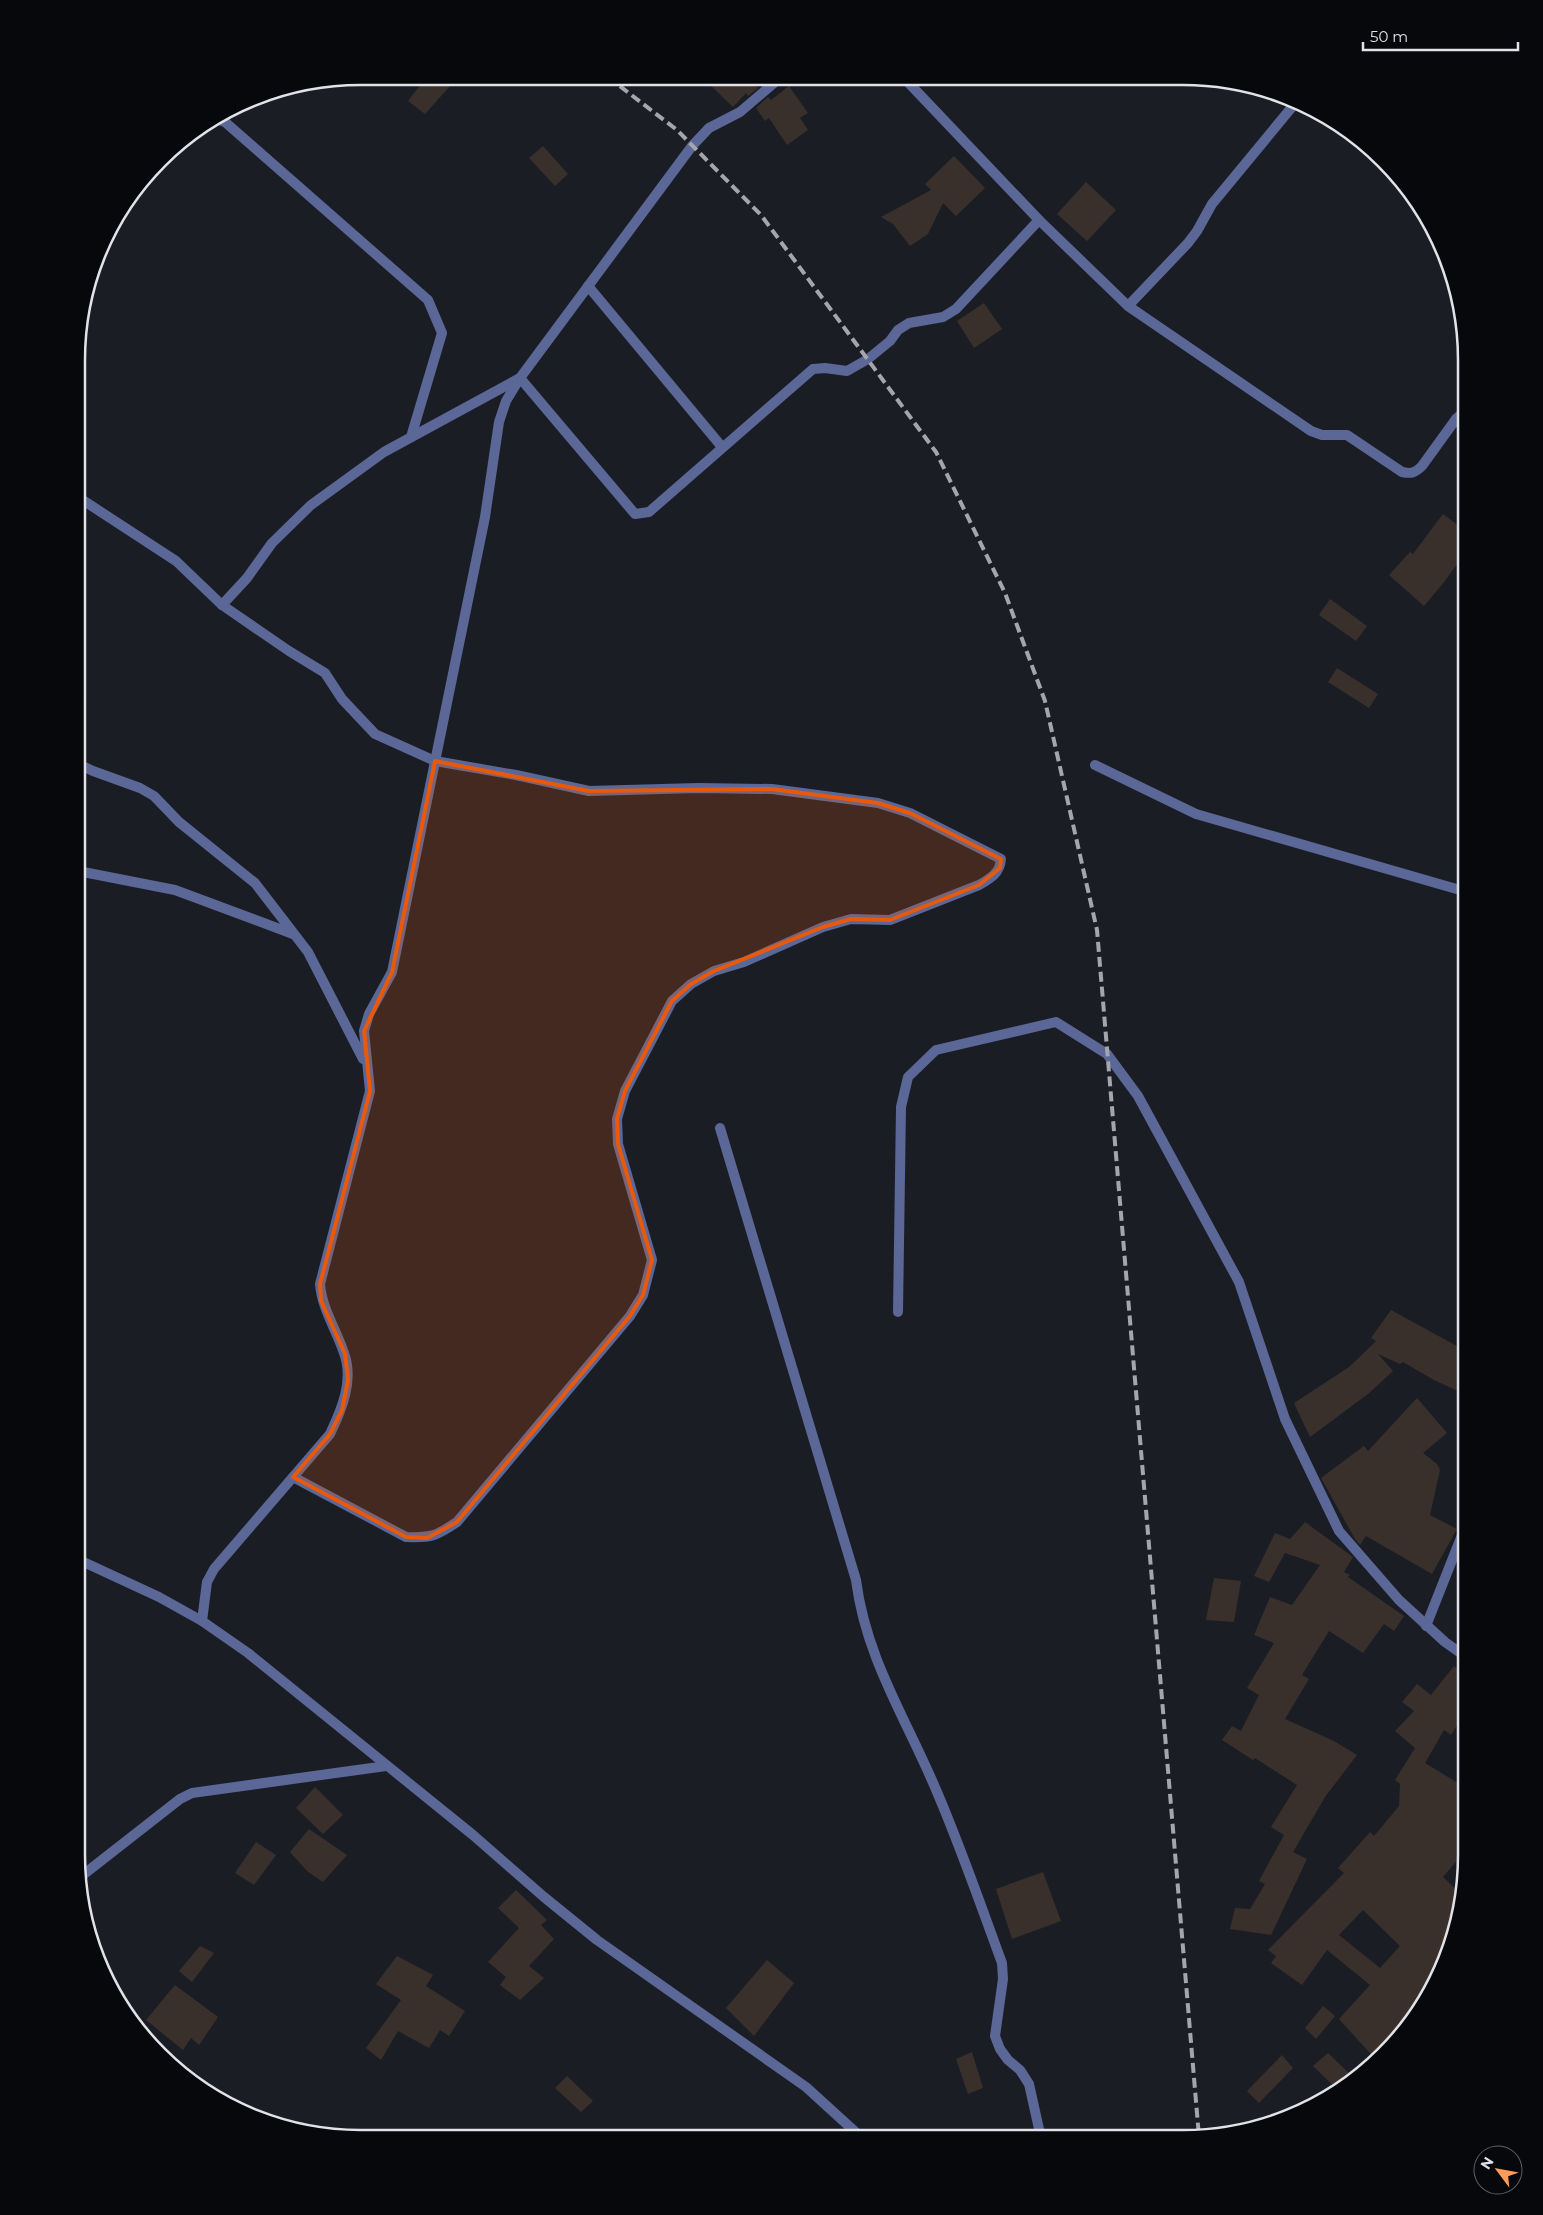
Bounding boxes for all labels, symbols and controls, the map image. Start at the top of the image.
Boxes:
scale bar [1363,20,1518,52]
text: 50 m [1370,27,1408,46]
north arrow [1473,2145,1523,2195]
text: N [1476,2154,1498,2173]

